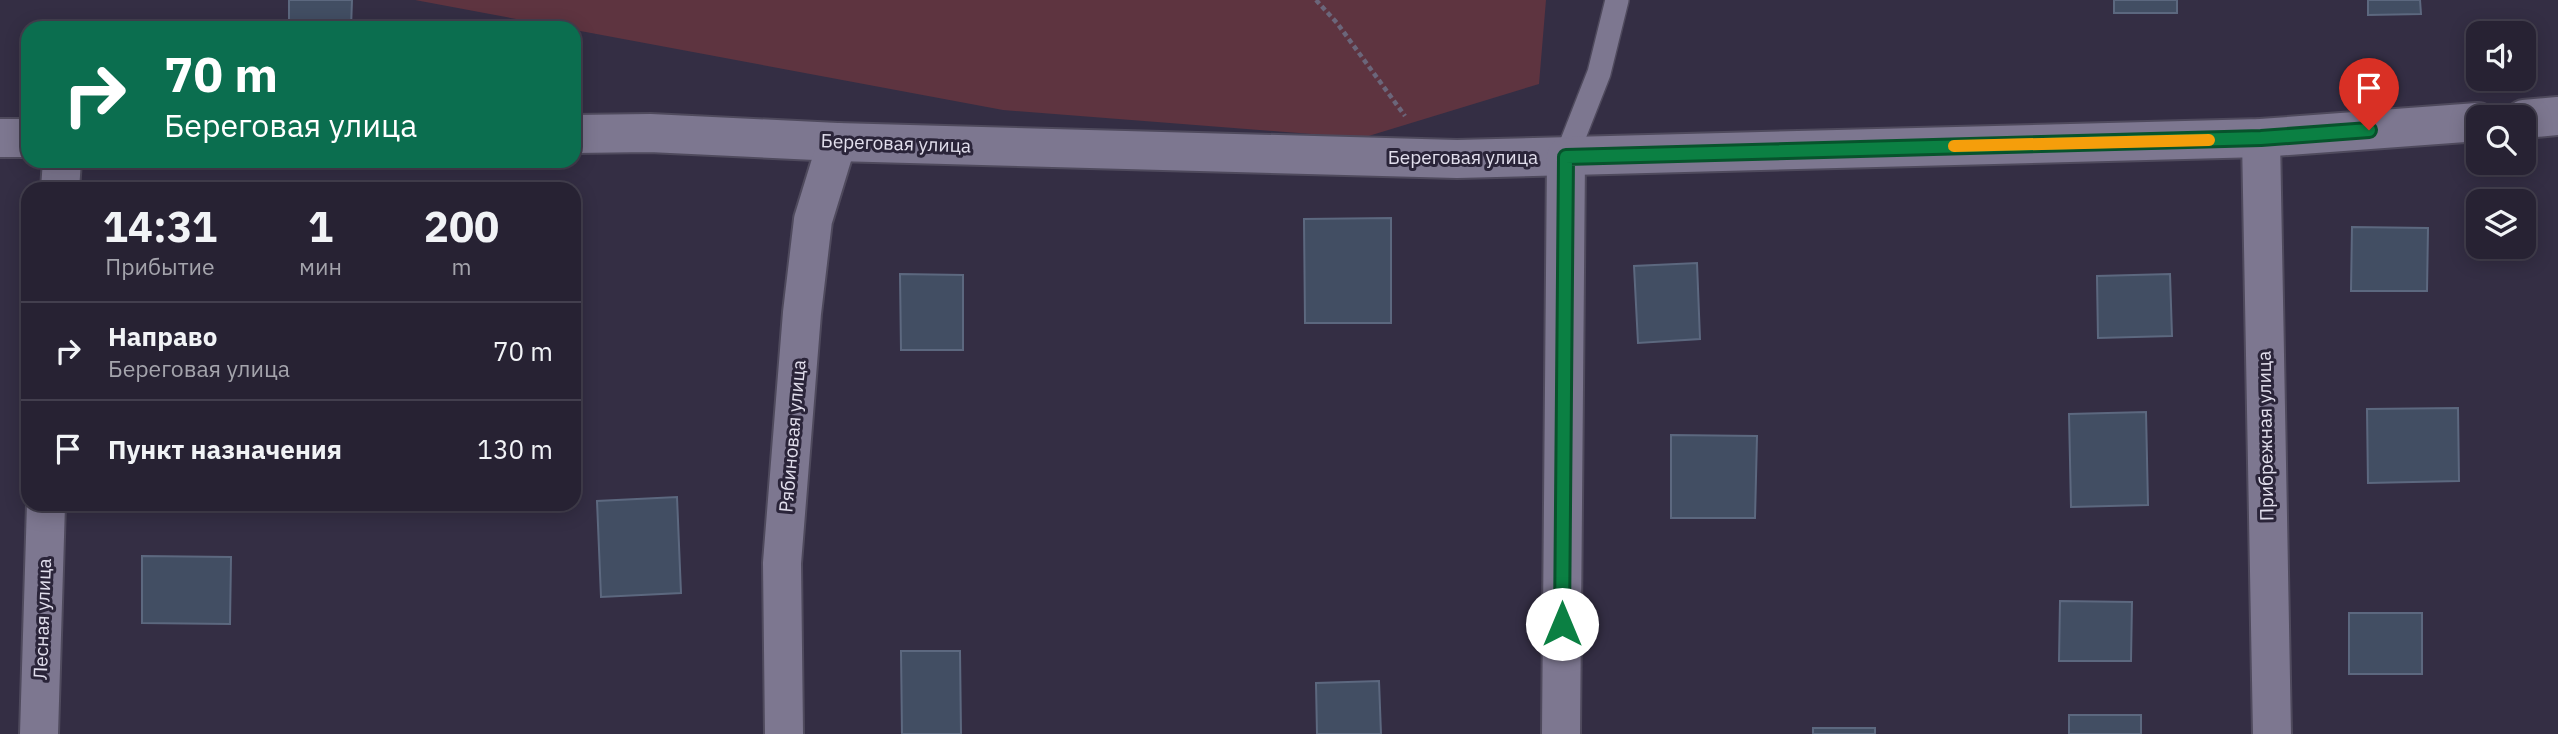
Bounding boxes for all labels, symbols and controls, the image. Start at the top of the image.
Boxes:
map controls [2466,21,2536,259]
button: sound [2466,21,2536,91]
text: 70 m [164,42,278,105]
icon: right [49,49,140,140]
pin [2339,58,2399,130]
icon: arrive [2350,69,2388,107]
text: Береговая улица [164,104,417,146]
button: search [2466,105,2536,175]
street label: Береговая улица [820,128,972,158]
street label: Береговая улица [1388,145,1538,169]
button: layers [2466,189,2536,259]
text: 14:31 [103,199,217,254]
text: 1 [308,199,333,254]
text: 200 [424,199,499,254]
text: Прибытие [105,251,215,281]
text: мин [299,251,342,281]
text: m [451,251,472,281]
text: Направо [108,319,217,353]
icon: right [49,332,87,370]
text: 70 m [493,334,553,368]
street label: Прибрежная улица [2252,351,2278,521]
text: Береговая улица [108,353,290,383]
street label: Рябиновая улица [773,359,811,513]
icon: arrive [49,430,87,468]
text: Пункт назначения [108,432,342,466]
text: 130 m [477,432,553,466]
street label: Лесная улица [28,558,56,680]
position arrow [1525,587,1599,661]

